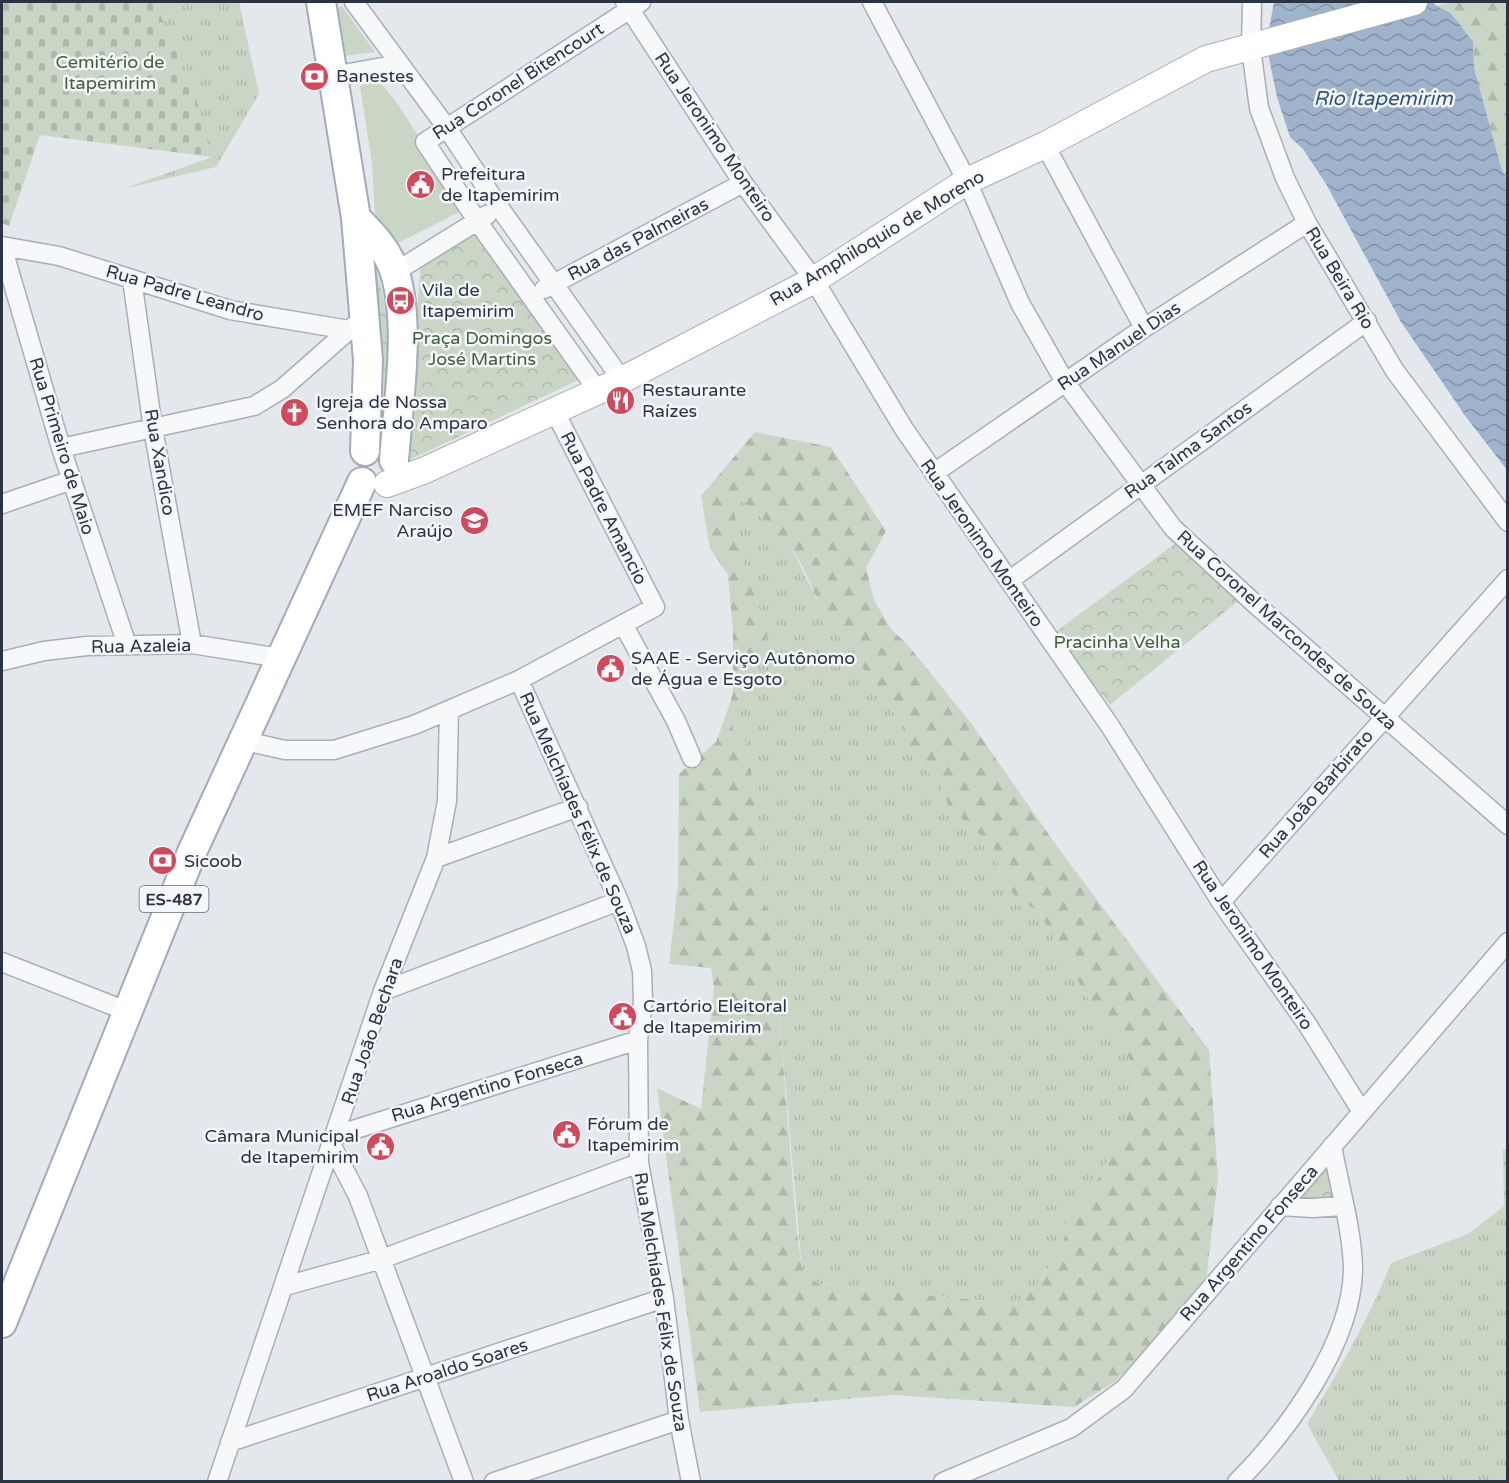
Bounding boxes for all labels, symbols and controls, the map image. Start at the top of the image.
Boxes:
street label: Rua Coronel Bitencourt [428,17,608,145]
street label: Rua Jeronimo Monteiro [650,48,780,226]
park label: Cemitério de Itapemirim [56,51,164,94]
bank icon: Banestes [299,60,331,92]
place label: Banestes [336,65,414,87]
water label: Rio Itapemirim [1313,87,1453,111]
place label: Prefeitura de Itapemirim [441,163,560,206]
street label: Rua Amphiloquio de Moreno [766,165,988,311]
public building icon: Prefeitura de Itapemirim [404,168,436,200]
street label: Rua das Palmeiras [564,193,712,285]
street label: Rua Beira Rio [1301,223,1379,333]
street label: Rua Padre Leandro [103,260,267,326]
place label: Vila de Itapemirim [422,279,514,322]
bus stop icon: Vila de Itapemirim [385,284,417,316]
street label: Rua Manuel Dias [1053,297,1185,395]
park label: Praça Domingos José Martins [412,327,552,370]
street label: Rua Primeiro de Maio [25,355,100,537]
place label: Restaurante Raízes [642,379,746,422]
restaurant icon: Restaurante Raízes [605,384,637,416]
place label: Igreja de Nossa Senhora do Amparo [316,391,488,434]
church icon: Igreja de Nossa Senhora do Amparo [279,396,311,428]
street label: Rua Talma Santos [1120,396,1256,504]
street label: Rua Xandico [140,407,180,517]
street label: Rua Padre Amancio [556,428,652,588]
street label: Rua Jeronimo Monteiro [916,455,1048,631]
place label: EMEF Narciso Araújo [332,499,453,542]
school or university icon: EMEF Narciso Araújo [458,504,490,536]
street label: Rua Coronel Marcondes de Souza [1172,525,1402,735]
park label: Pracinha Velha [1053,631,1181,653]
street label: Rua Azaleia [91,634,191,658]
place label: SAAE - Serviço Autônomo de Água e Esgoto [631,647,855,690]
public building icon: SAAE - Serviço Autônomo de Água e Esgoto [594,652,626,684]
street label: Rua Melchíades Félix de Souza [515,689,641,937]
street label: Rua João Barbirato [1254,725,1378,863]
bank icon: Sicoob [147,845,179,877]
place label: Sicoob [184,850,242,872]
street label: Rua Jeronimo Monteiro [1188,856,1318,1034]
road number: ES-487 [140,886,208,912]
street label: Rua João Bechara [337,955,407,1107]
place label: Cartório Eleitoral de Itapemirim [643,995,787,1038]
public building icon: Cartório Eleitoral de Itapemirim [606,1000,638,1032]
street label: Rua Argentino Fonseca [388,1047,586,1127]
place label: Fórum de Itapemirim [587,1113,679,1156]
public building icon: Fórum de Itapemirim [550,1118,582,1150]
place label: Câmara Municipal de Itapemirim [204,1125,359,1168]
public building icon: Câmara Municipal de Itapemirim [364,1130,396,1162]
street label: Rua Argentino Fonseca [1175,1161,1323,1325]
street label: Rua Melchíades Félix de Souza [630,1171,692,1433]
street label: Rua Aroaldo Soares [363,1333,531,1407]

